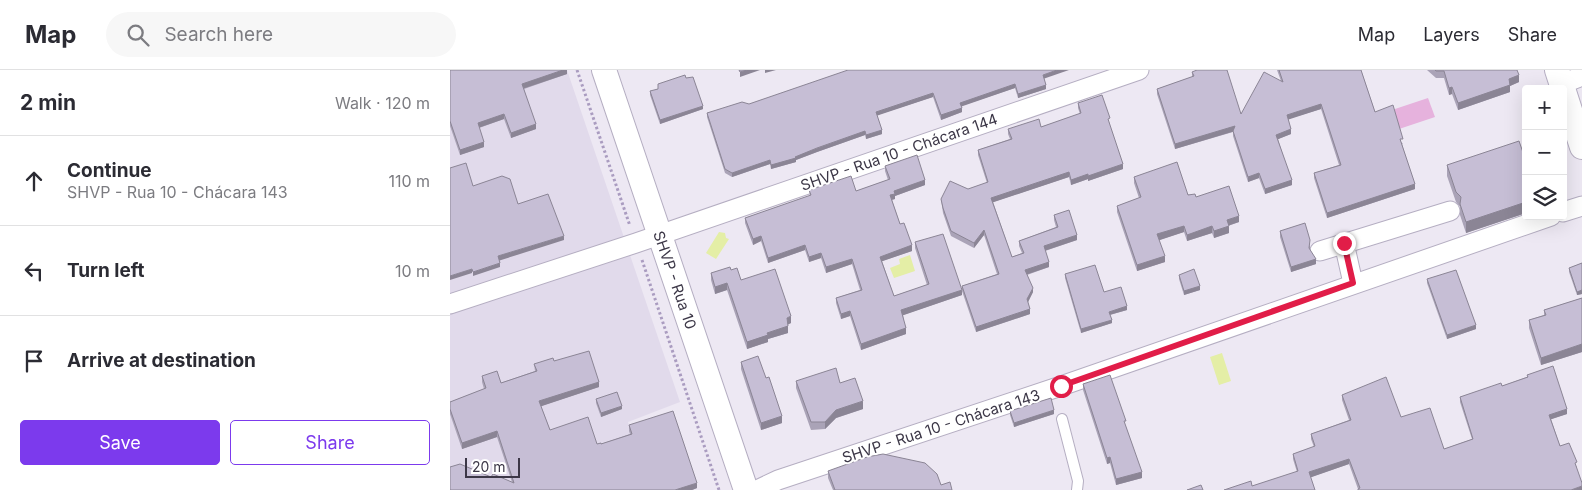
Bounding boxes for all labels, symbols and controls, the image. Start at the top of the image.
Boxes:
search box [106,12,456,57]
text: Map [25,20,76,49]
icon: search [124,21,152,49]
text: Search here [164,23,273,46]
text: Map [1358,24,1395,45]
text: Layers [1423,24,1480,45]
text: Share [1508,24,1557,45]
map controls [1522,85,1567,220]
button: + [1522,85,1567,130]
text: 2 min [20,90,76,115]
text: Walk · 120 m [335,93,430,113]
street label: SHVP - Rua 10 - Chácara 144 [798,109,1000,195]
button: − [1522,130,1567,175]
text: Continue [67,159,152,182]
icon: ahead [20,167,48,195]
text: 110 m [388,171,430,191]
button: layers [1522,175,1567,220]
text: SHVP - Rua 10 - Chácara 143 [67,182,288,202]
street label: SHVP - Rua 10 [649,228,701,332]
route end [1333,232,1356,255]
icon: left [20,257,48,285]
text: Turn left [67,259,145,282]
text: 10 m [395,261,430,281]
icon: arrive [20,347,48,375]
text: Arrive at destination [67,349,256,372]
route start [1050,375,1073,398]
street label: SHVP - Rua 10 - Chácara 143 [840,385,1042,467]
button: Save [20,420,220,465]
button: Share [230,420,430,465]
scale bar [465,455,520,478]
text: 20 m [472,458,506,475]

